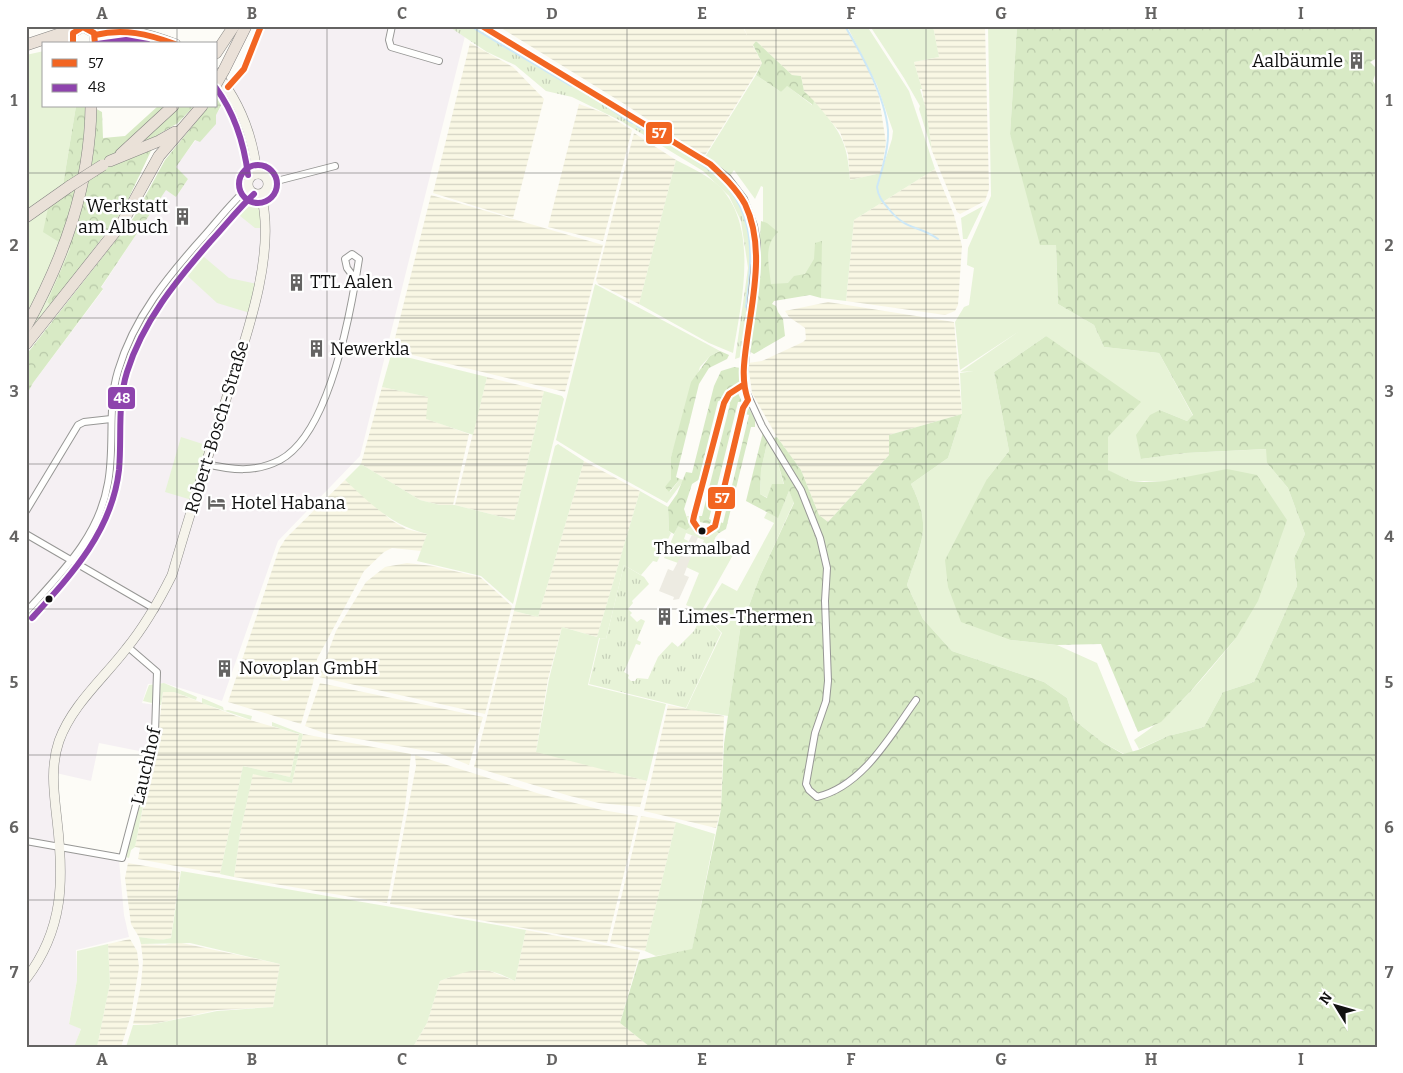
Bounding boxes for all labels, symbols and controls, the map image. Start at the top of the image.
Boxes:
text: A [96,4,108,23]
text: B [247,4,257,23]
text: C [397,4,407,23]
text: D [546,4,558,23]
text: E [697,4,707,23]
text: F [847,4,856,23]
text: G [995,4,1007,23]
text: H [1145,4,1158,23]
text: I [1298,4,1304,23]
legend [42,42,218,108]
place label: Aalbäumle [1252,50,1343,72]
building icon: Aalbäumle [1347,51,1367,71]
text: 57 [88,54,104,72]
text: 48 [88,78,106,96]
text: 1 [11,91,18,110]
text: 1 [1386,91,1393,110]
line badge: 57 [645,121,673,145]
text: 57 [652,125,667,142]
place label: Werkstatt am Albuch [78,195,168,238]
building icon: Werkstatt am Albuch [172,206,192,226]
text: 2 [9,236,19,255]
text: 2 [1384,236,1394,255]
place label: TTL Aalen [310,271,393,293]
building icon: TTL Aalen [286,272,306,292]
street label: Robert-Bosch-Straße [180,338,254,516]
place label: Newerkla [330,338,410,360]
building icon: Newerkla [306,339,326,359]
text: 3 [9,382,19,401]
text: 3 [1384,382,1394,401]
line badge: 48 [107,386,136,410]
text: 48 [114,390,130,407]
line badge: 57 [707,486,736,510]
text: 57 [715,490,730,507]
place label: Hotel Habana [231,492,346,514]
hotel icon: Hotel Habana [207,493,227,513]
marker: Thermalbad [697,526,707,536]
text: 4 [9,527,19,546]
text: 4 [1384,527,1394,546]
place label: Thermalbad [654,538,750,559]
unlabelled marker [44,594,54,604]
place label: Limes-Thermen [678,606,814,628]
building icon: Limes-Thermen [654,607,674,627]
place label: Novoplan GmbH [239,657,378,679]
building icon: Novoplan GmbH [215,658,235,678]
text: 5 [10,673,19,692]
text: 5 [1385,673,1394,692]
street label: Lauchhof [126,724,166,807]
text: 6 [9,818,19,837]
text: 6 [1384,818,1394,837]
text: 7 [10,963,19,982]
text: 7 [1385,963,1394,982]
north arrow [1310,980,1360,1030]
text: N [1316,989,1336,1008]
text: A [96,1050,108,1069]
text: B [247,1050,257,1069]
text: C [397,1050,407,1069]
text: D [546,1050,558,1069]
text: E [697,1050,707,1069]
text: F [847,1050,856,1069]
text: G [995,1050,1007,1069]
text: H [1145,1050,1158,1069]
text: I [1298,1050,1304,1069]

